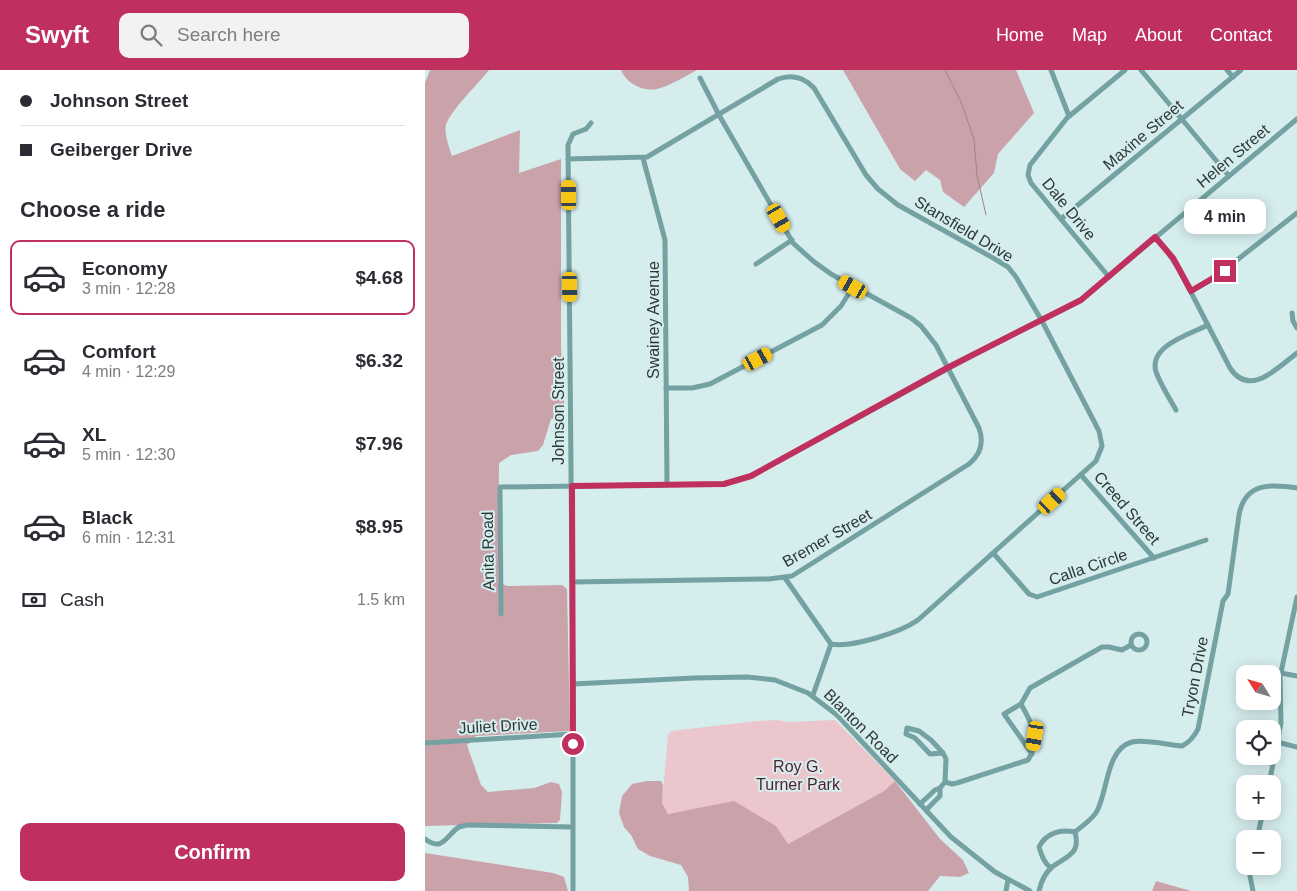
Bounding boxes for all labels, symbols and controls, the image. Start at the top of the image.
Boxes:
search box [119,13,469,58]
text: Swyft [25,21,89,48]
icon: search [137,21,165,49]
text: Search here [177,24,281,45]
text: Home [996,25,1044,45]
text: Map [1072,25,1107,45]
text: About [1135,25,1182,45]
text: Contact [1210,25,1272,45]
text: Johnson Street [50,90,188,111]
street label: Maxine Street [1100,96,1187,173]
street label: Helen Street [1193,121,1273,191]
text: Geiberger Drive [50,139,193,160]
street label: Dale Drive [1039,175,1099,243]
car [561,180,576,210]
street label: Stansfield Drive [912,193,1016,265]
text: Choose a ride [20,197,165,222]
callout: 4 min [1184,198,1266,234]
car [765,201,792,235]
text: 4 min [1204,208,1246,225]
icon: car [22,255,67,300]
text: Economy [82,258,168,279]
route end [1214,260,1236,282]
street label: Swainey Avenue [645,261,662,379]
text: $4.68 [355,267,403,288]
car [562,272,577,302]
car [836,273,869,301]
text: 3 min · 12:28 [82,280,175,297]
icon: car [22,338,67,383]
text: Comfort [82,341,156,362]
car [741,345,774,373]
text: $6.32 [355,350,403,371]
street label: Johnson Street [550,357,567,465]
text: 4 min · 12:29 [82,363,175,380]
icon: car [22,421,67,466]
text: XL [82,424,106,445]
text: $7.96 [355,433,403,454]
text: 5 min · 12:30 [82,446,175,463]
street label: Creed Street [1091,468,1164,548]
car [1035,485,1068,517]
icon: car [22,504,67,549]
street label: Bremer Street [780,505,875,570]
text: Black [82,507,133,528]
street label: Anita Road [479,511,497,591]
text: $8.95 [355,516,403,537]
text: 6 min · 12:31 [82,529,175,546]
street label: Calla Circle [1047,546,1130,588]
icon: cash [20,586,48,614]
text: Cash [60,589,104,610]
text: 1.5 km [357,591,405,608]
street label: Tryon Drive [1179,635,1211,719]
north arrow [1236,665,1281,710]
map controls [1236,665,1281,875]
street label: Blanton Road [821,686,901,766]
street label: Juliet Drive [458,715,538,737]
car [1025,720,1044,752]
button: locate [1236,720,1281,765]
route start [562,733,584,755]
park label: Roy G. Turner Park [756,758,841,793]
button: + [1236,775,1281,820]
button: Confirm [20,823,405,881]
button: − [1236,830,1281,875]

